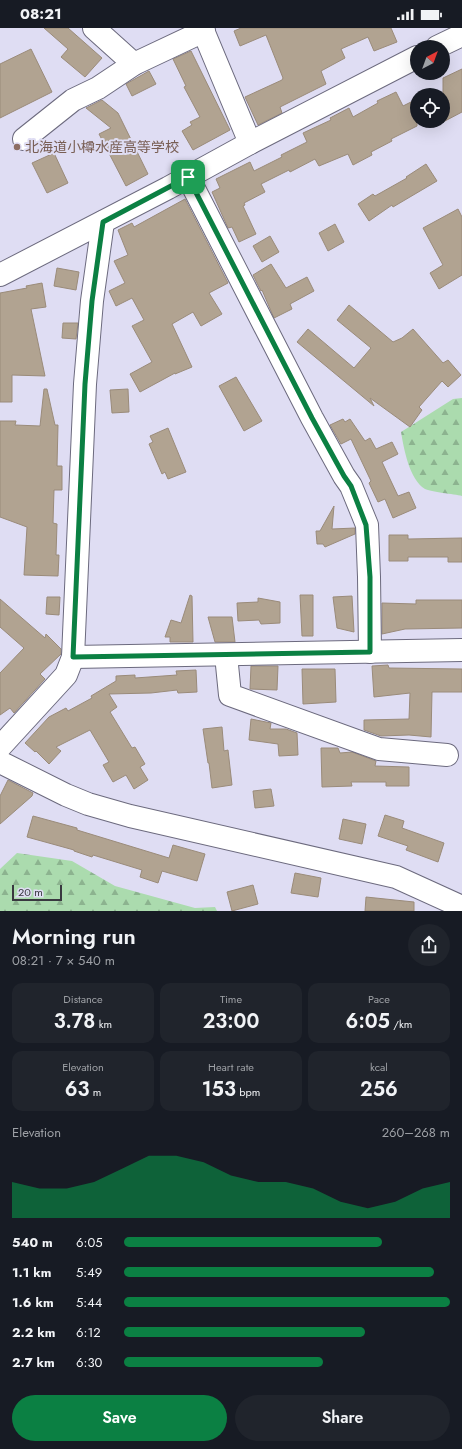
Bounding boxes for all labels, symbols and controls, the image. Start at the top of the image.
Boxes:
text: 08:21 [20,3,62,25]
north arrow [410,40,450,80]
map controls [410,40,450,128]
button: locate [410,88,450,128]
place label: 北海道小樽水産高等学校 [25,137,179,157]
marker: 北海道小樽水産高等学校 [12,142,22,152]
pin [171,160,205,194]
icon: arrive [177,166,199,188]
scale bar [12,883,62,902]
text: 20 m [18,884,43,900]
text: Morning run [12,920,136,952]
button: share [408,924,450,966]
text: 08:21 · 7 × 540 m [12,951,115,970]
text: Distance [63,991,103,1007]
text: Time [220,991,242,1007]
text: Pace [368,991,390,1007]
text: 3.78 [54,1007,95,1036]
text: 23:00 [203,1007,259,1036]
text: 6:05 [346,1007,390,1036]
text: km [95,1016,112,1032]
text: /km [390,1016,412,1032]
text: Elevation [62,1059,104,1075]
text: Heart rate [208,1059,254,1075]
text: kcal [370,1059,388,1075]
text: 63 [65,1075,89,1104]
text: 153 [202,1075,236,1104]
text: 256 [360,1075,398,1104]
text: m [89,1084,101,1100]
text: bpm [236,1084,260,1100]
text: Elevation [12,1123,61,1142]
text: 260–268 m [382,1123,450,1142]
text: 540 m [12,1233,53,1252]
text: 6:05 [76,1233,103,1252]
text: 1.1 km [12,1263,51,1282]
text: 5:49 [76,1263,102,1282]
text: 1.6 km [12,1293,54,1312]
text: 5:44 [76,1293,102,1312]
text: 2.2 km [12,1323,55,1342]
text: 6:12 [76,1323,101,1342]
text: 2.7 km [12,1353,55,1372]
text: 6:30 [76,1353,102,1372]
button: Save [12,1395,227,1441]
button: Share [235,1395,450,1441]

